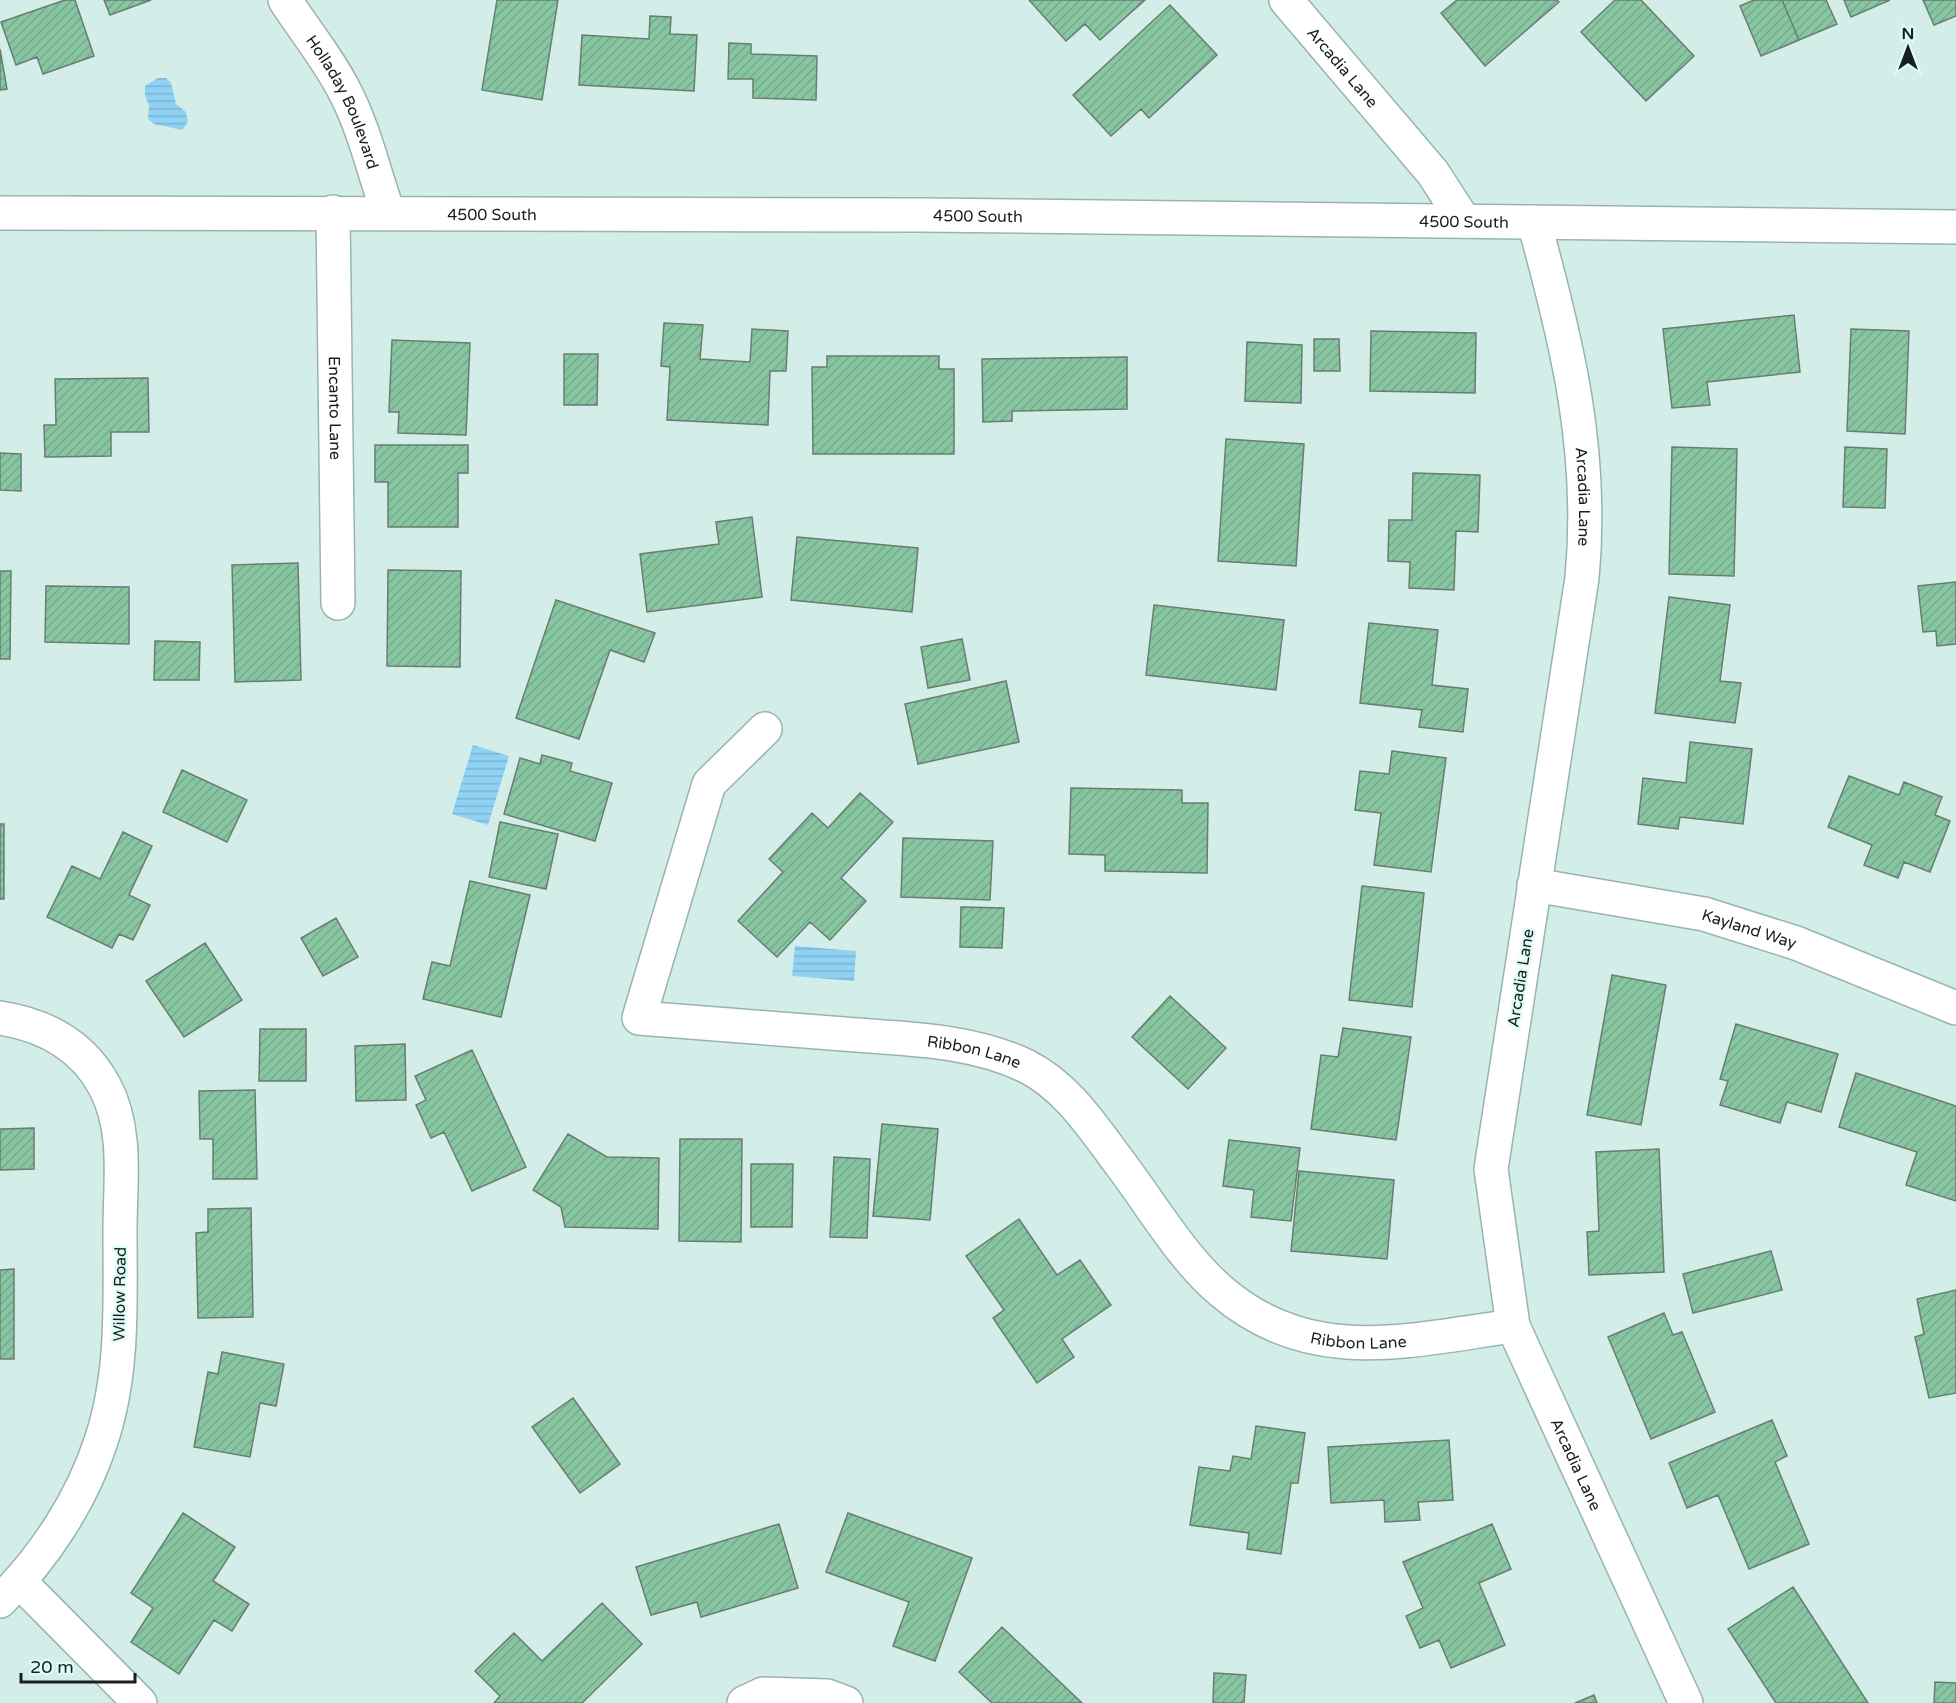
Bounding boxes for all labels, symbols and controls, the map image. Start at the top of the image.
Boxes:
north arrow [1878,18,1938,78]
street label: Arcadia Lane [1302,23,1382,112]
text: N [1902,24,1914,44]
street label: Holladay Boulevard [301,31,382,172]
street label: 4500 South [447,205,537,225]
street label: 4500 South [933,206,1023,227]
street label: 4500 South [1419,212,1509,233]
street label: Encanto Lane [324,356,345,460]
street label: Arcadia Lane [1570,446,1594,547]
street label: Kayland Way [1699,905,1799,954]
street label: Arcadia Lane [1503,927,1539,1029]
street label: Ribbon Lane [926,1032,1024,1073]
street label: Willow Road [109,1247,131,1341]
street label: Ribbon Lane [1309,1328,1407,1354]
street label: Arcadia Lane [1546,1415,1605,1514]
scale bar [21,1646,135,1684]
text: 20 m [30,1656,74,1678]

